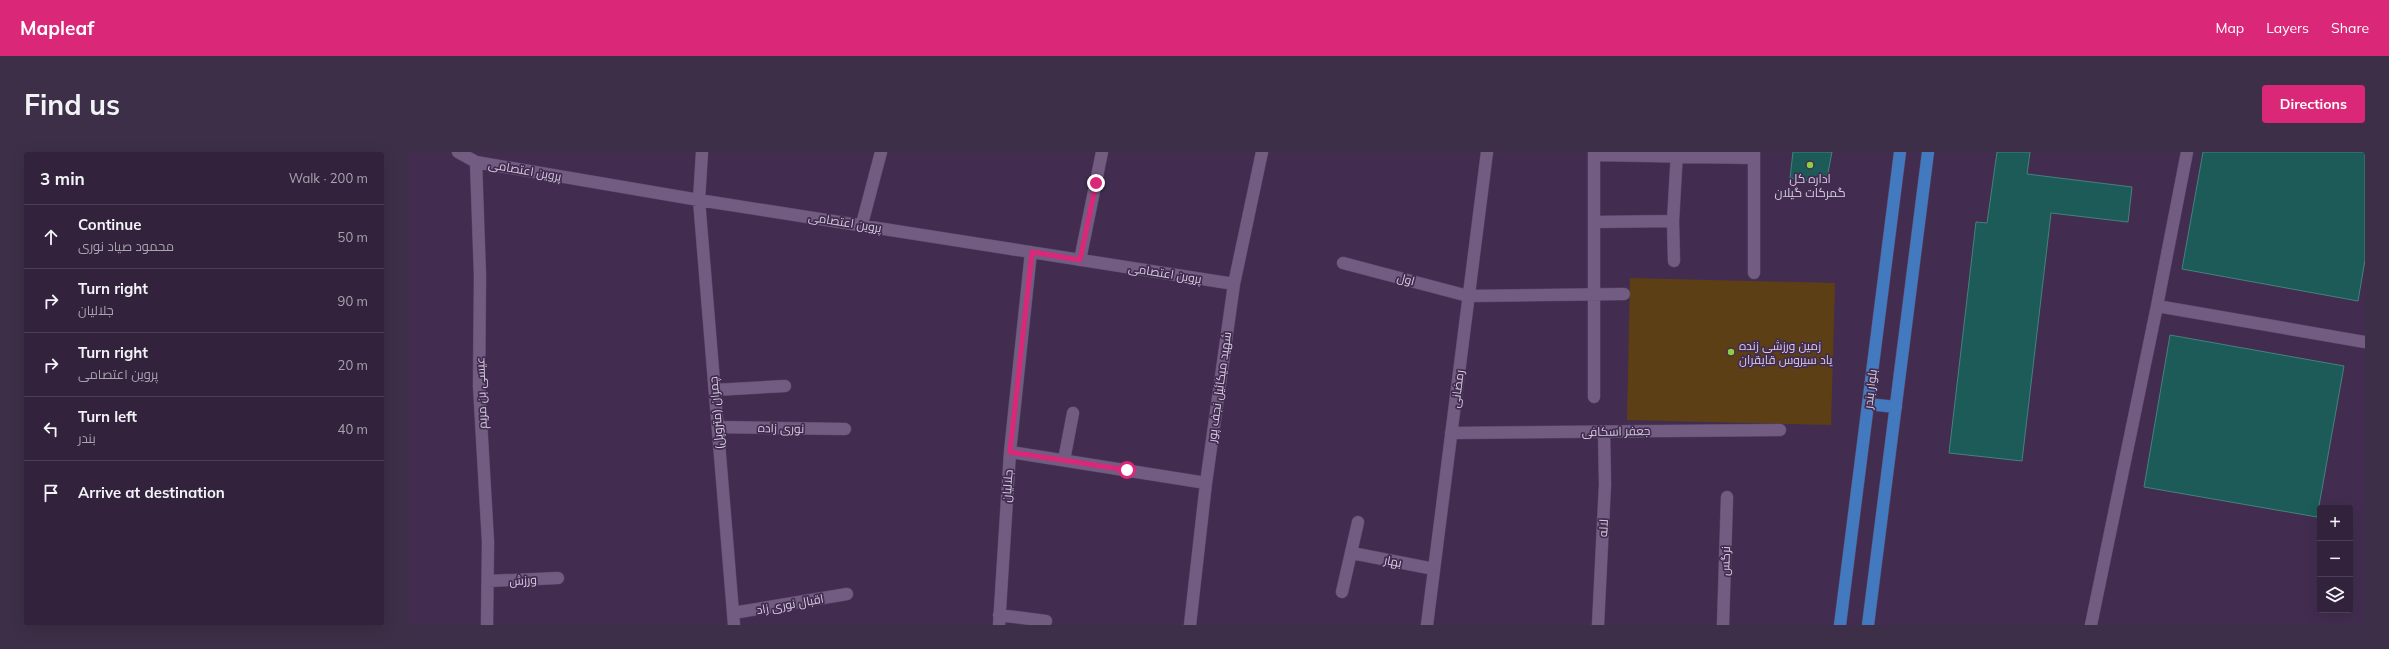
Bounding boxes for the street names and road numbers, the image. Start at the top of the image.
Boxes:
street label: پروین اعتصامی [487,156,564,186]
street label: پروین اعتصامی [807,209,884,237]
street label: پروین اعتصامی [1127,260,1204,288]
street label: اول [1395,269,1417,289]
street label: شهید میکائیل نجف پور [1204,331,1236,444]
street label: عیسی بن مریم [472,357,491,429]
street label: بلوار بندر [1860,368,1880,411]
street label: رمضانی [1447,369,1467,409]
street label: چمران (متروپل) [705,376,729,450]
street label: نوری زاده [758,420,804,436]
street label: جعفر اسکافی [1581,423,1651,439]
street label: جلالیان [998,469,1016,503]
street label: لاله [1595,519,1611,537]
street label: نرگس [1717,546,1733,576]
street label: بهار [1382,552,1403,570]
street label: ورزش [509,572,537,588]
street label: اقبال نوری زاد [755,591,825,617]

